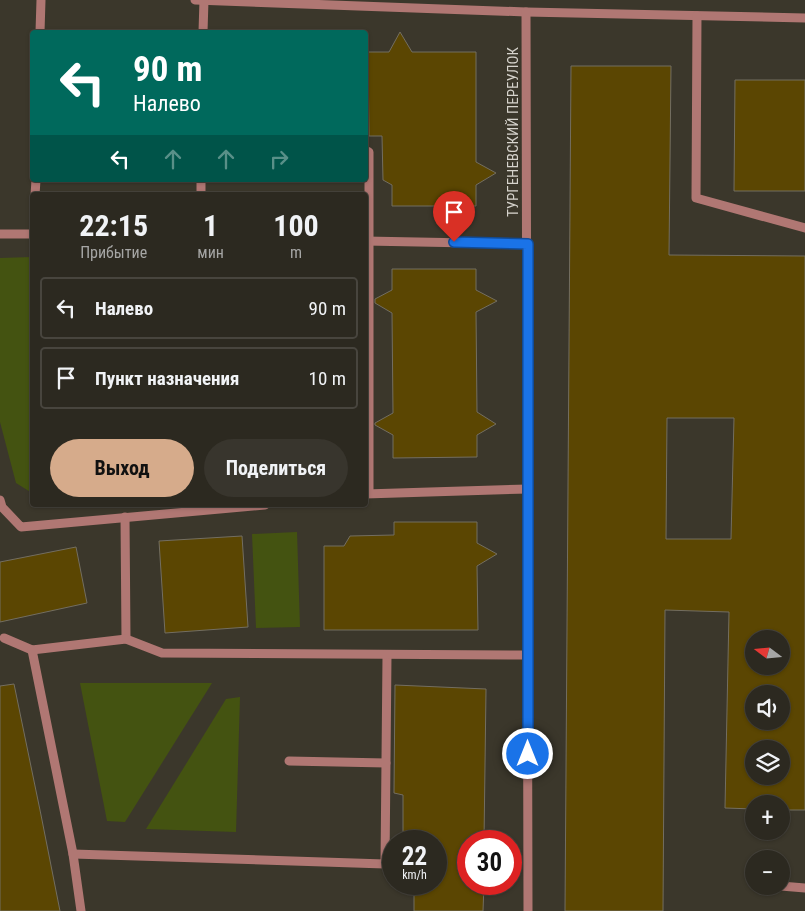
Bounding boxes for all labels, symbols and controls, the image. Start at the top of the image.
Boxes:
street label: ТУРГЕНЕВСКИЙ ПЕРЕУЛОК [504,46,522,217]
text: 90 m [133,49,202,90]
icon: left [50,50,115,115]
text: Налево [133,91,201,116]
icon: left [106,145,134,173]
icon: ahead [159,145,187,173]
icon: ahead [212,145,240,173]
icon: right [265,145,293,173]
pin [433,191,475,242]
icon: arrive [440,198,468,226]
text: 22:15 [79,208,148,243]
text: 1 [203,208,218,243]
text: 100 [273,208,319,243]
text: Прибытие [80,243,147,262]
text: мин [197,243,224,262]
text: m [290,243,302,262]
icon: left [52,294,80,322]
text: Налево [95,297,153,320]
text: 90 m [309,297,346,320]
icon: arrive [52,364,80,392]
text: Пункт назначения [95,367,239,390]
text: 10 m [309,367,346,390]
button: Выход [50,439,194,497]
button: Поделиться [204,439,348,497]
north arrow [745,630,790,675]
map controls [745,630,790,895]
button: sound [745,685,790,730]
position arrow [501,727,553,779]
button: layers [745,740,790,785]
button: + [745,795,790,840]
speed limit sign: 30 [457,830,522,895]
text: 22 [402,842,427,871]
button: − [745,850,790,895]
text: km/h [402,868,427,882]

